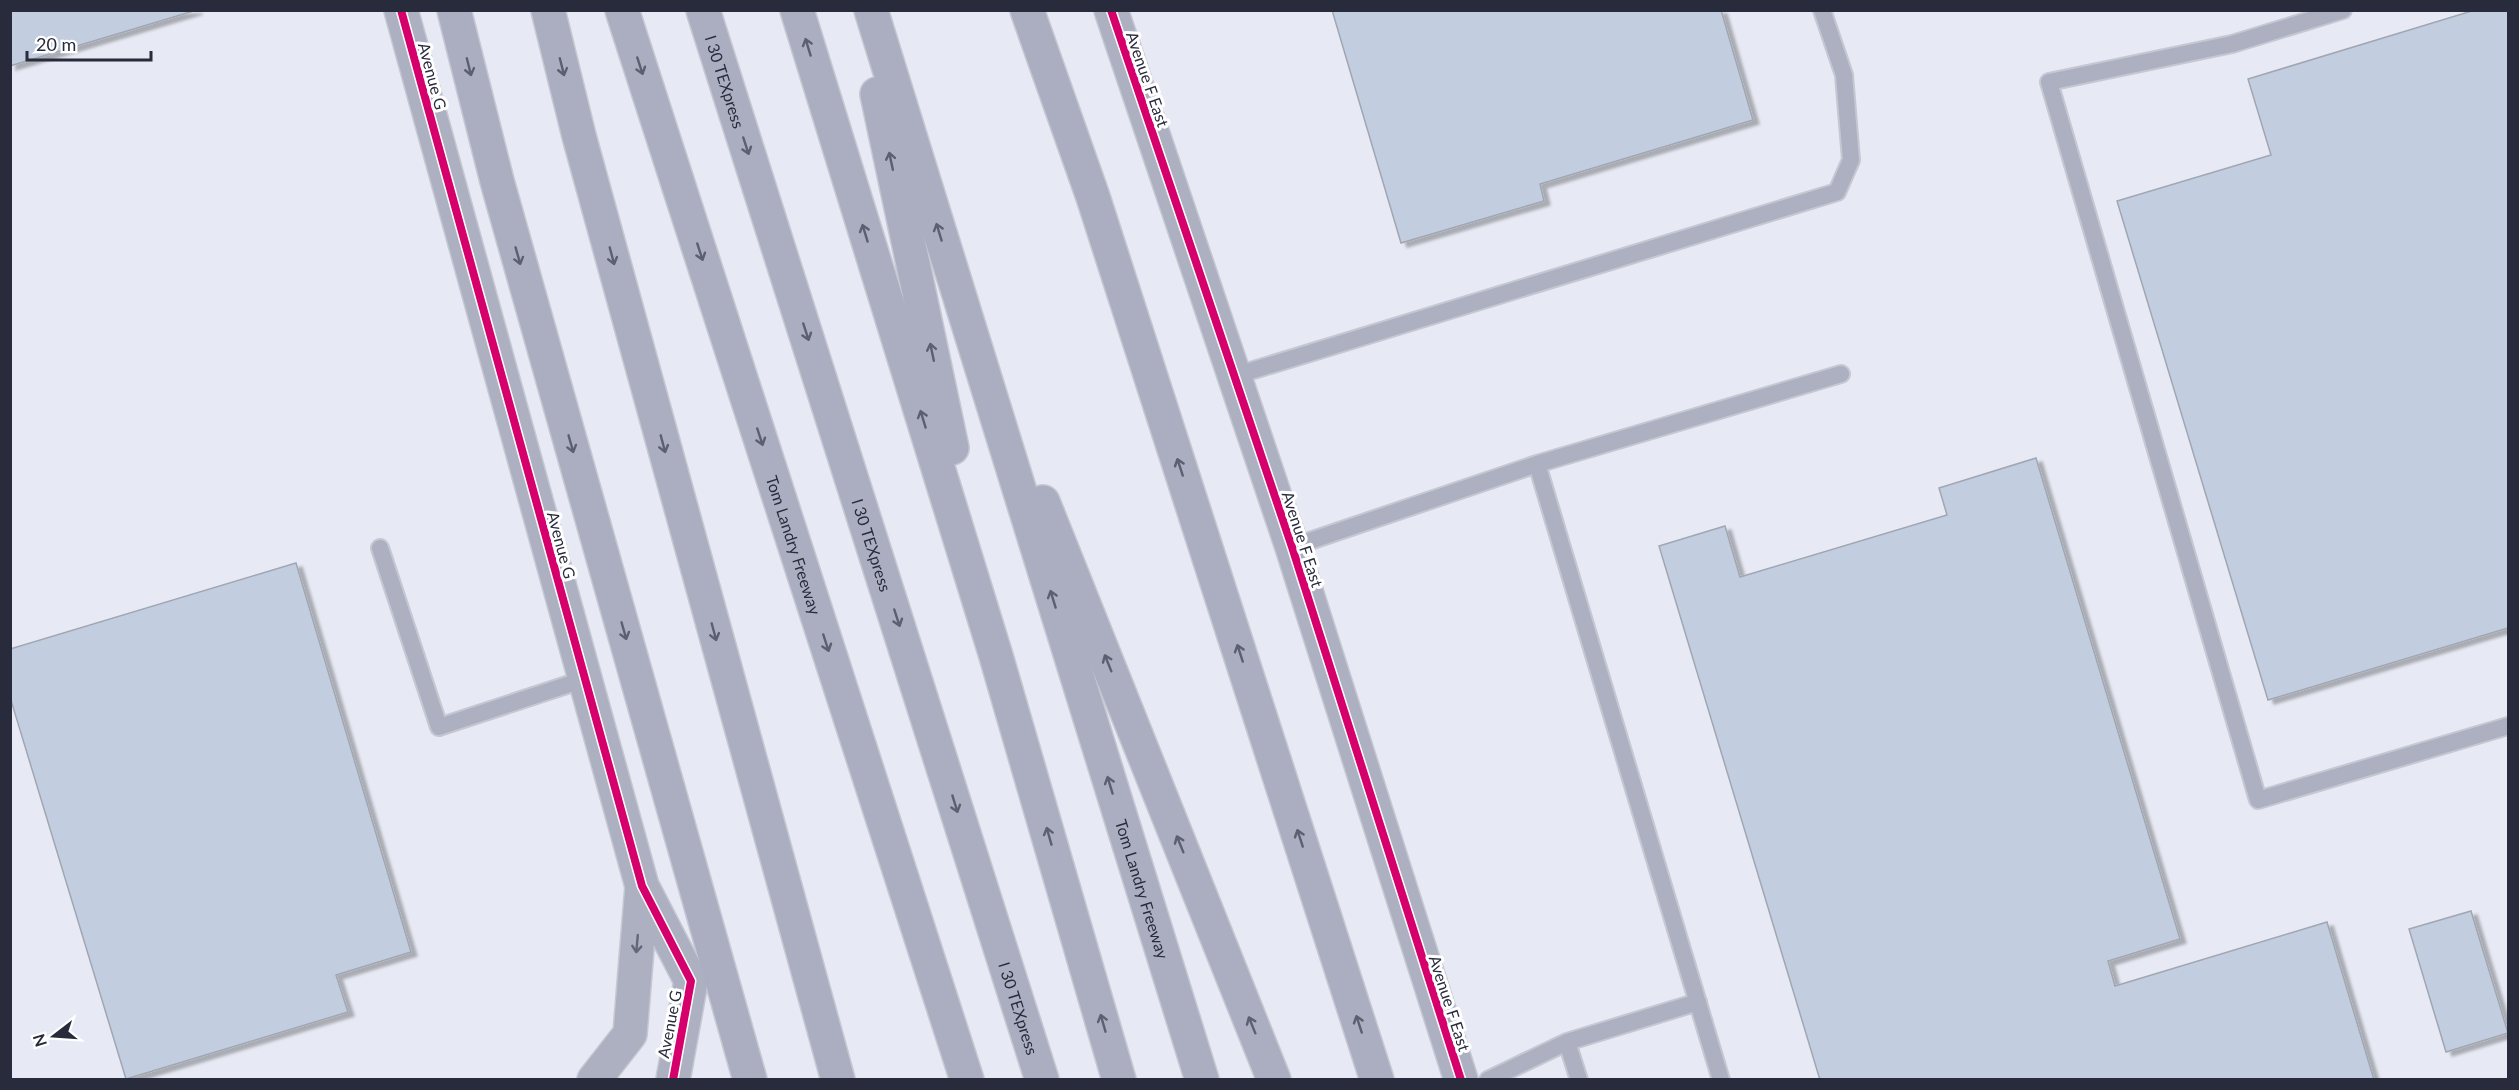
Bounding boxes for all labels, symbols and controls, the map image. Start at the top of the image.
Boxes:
scale bar [27,24,152,62]
street label: Avenue F East [1123,29,1173,129]
text: 20 m [36,33,76,55]
street label: I 30 TEXpress [702,33,749,130]
one-way arrow [802,37,813,56]
street label: Avenue G [415,40,451,112]
one-way arrow [635,56,646,75]
one-way arrow [463,57,475,76]
one-way arrow [557,57,569,76]
one-way arrow [742,136,753,155]
one-way arrow [885,152,896,171]
one-way arrow [933,223,944,242]
one-way arrow [859,224,870,243]
one-way arrow [695,242,706,261]
one-way arrow [513,246,524,265]
one-way arrow [607,246,618,265]
one-way arrow [801,322,812,341]
one-way arrow [925,343,937,362]
one-way arrow [917,410,928,429]
one-way arrow [755,427,766,446]
one-way arrow [566,434,577,453]
one-way arrow [658,434,669,453]
one-way arrow [1174,458,1185,477]
street label: Tom Landry Freeway [763,473,826,617]
street label: Avenue F East [1279,489,1328,590]
street label: I 30 TEXpress [849,496,896,594]
street label: Avenue G [544,509,580,581]
one-way arrow [1047,590,1058,609]
one-way arrow [892,608,903,627]
one-way arrow [619,621,630,640]
one-way arrow [709,622,720,641]
one-way arrow [821,633,832,652]
one-way arrow [1234,644,1245,663]
one-way arrow [1102,654,1113,673]
one-way arrow [1104,776,1115,795]
one-way arrow [951,794,962,813]
street label: Tom Landry Freeway [1112,817,1174,962]
one-way arrow [1043,827,1054,846]
one-way arrow [1293,829,1304,848]
one-way arrow [1174,835,1185,854]
one-way arrow [631,933,642,953]
street label: Avenue F East [1426,953,1475,1054]
street label: I 30 TEXpress [996,959,1043,1057]
street label: Avenue G [653,988,685,1060]
north arrow [24,1006,84,1066]
one-way arrow [1097,1014,1108,1033]
one-way arrow [1353,1015,1364,1034]
one-way arrow [1246,1016,1257,1035]
text: N [28,1032,50,1049]

